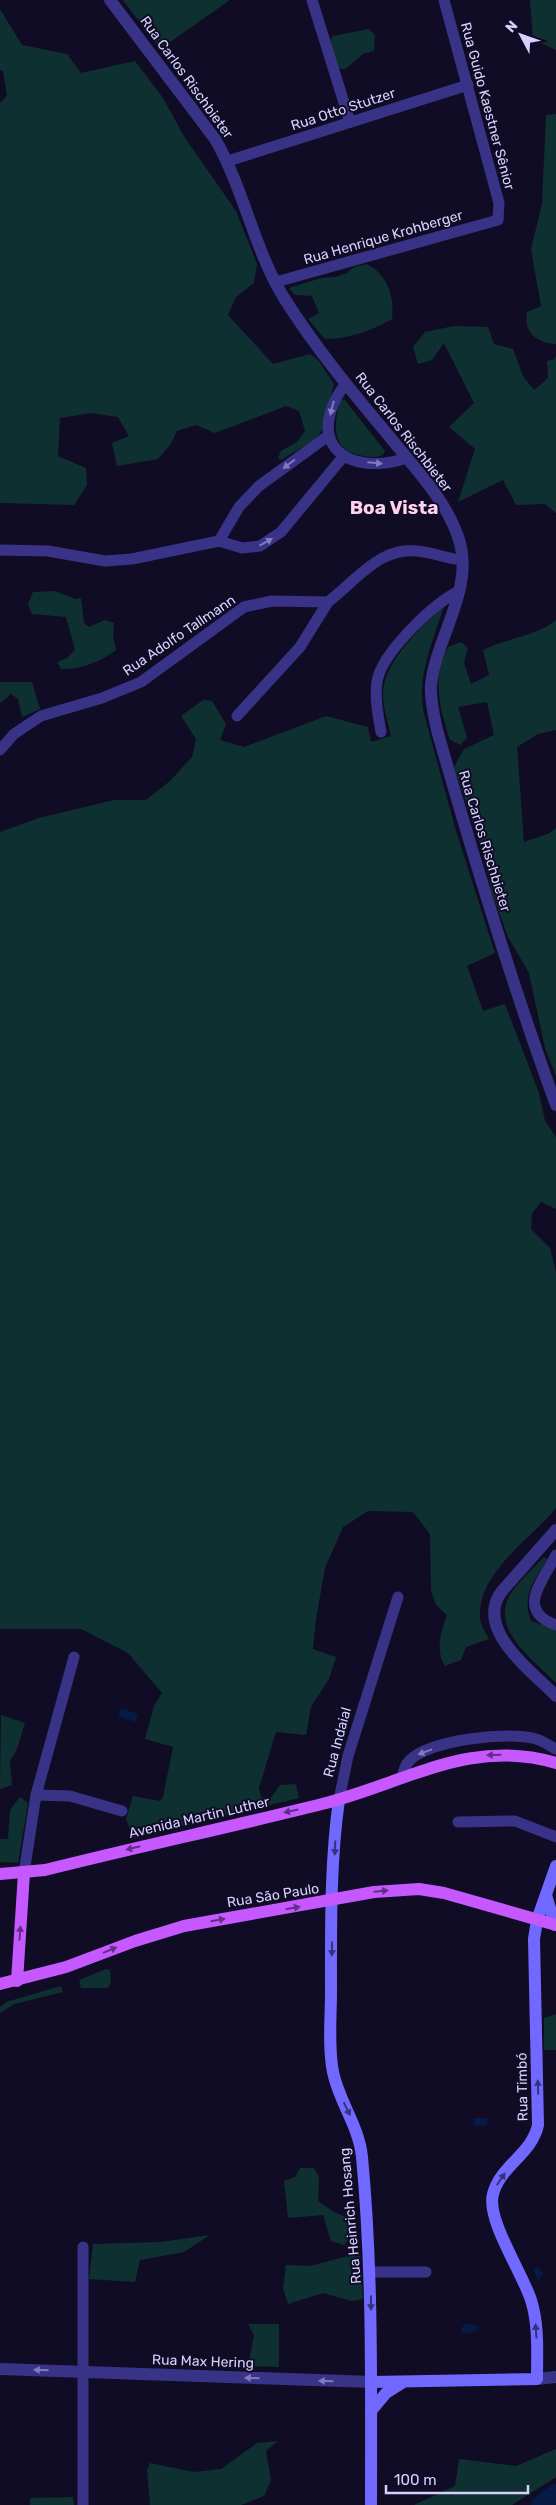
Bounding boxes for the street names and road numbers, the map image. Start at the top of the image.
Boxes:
street label: Rua Carlos Rischbieter [136,13,237,142]
street label: Rua Guido Kaestner Sênior [457,20,518,193]
street label: Rua Otto Stutzer [289,84,398,134]
street label: Rua Henrique Krohberger [302,206,465,268]
street label: Rua Carlos Rischbieter [352,369,456,496]
street label: Rua Adolfo Tallmann [120,591,239,679]
street label: Rua Carlos Rischbieter [455,768,514,915]
street label: Rua Indaial [320,1705,355,1779]
street label: Avenida Martin Luther [127,1793,272,1842]
street label: Rua São Paulo [226,1880,320,1911]
street label: Rua Timbó [513,2053,532,2121]
street label: Rua Heinrich Hosang [336,2147,365,2285]
street label: Rua Max Hering [152,2351,254,2372]

